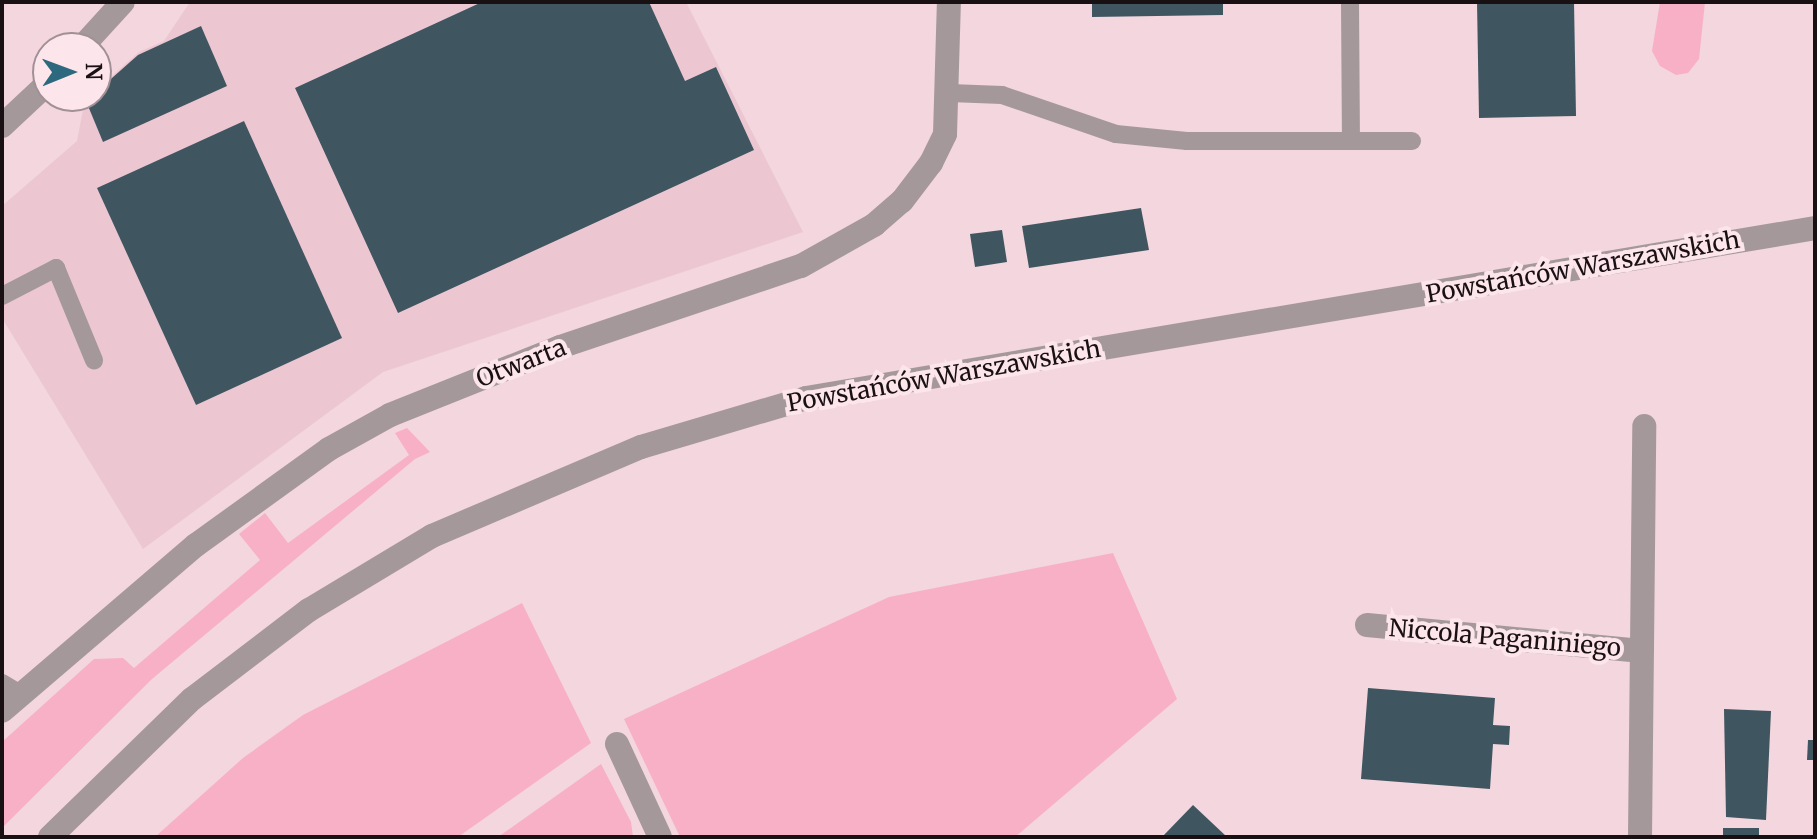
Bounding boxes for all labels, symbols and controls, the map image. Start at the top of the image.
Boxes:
north arrow [32,32,112,112]
text: N [80,63,108,81]
street label: Powstańców Warszawskich [1424,225,1742,309]
street label: Otwarta [472,333,570,393]
street label: Powstańców Warszawskich [785,334,1103,418]
street label: Niccola Paganiniego [1388,614,1622,662]

